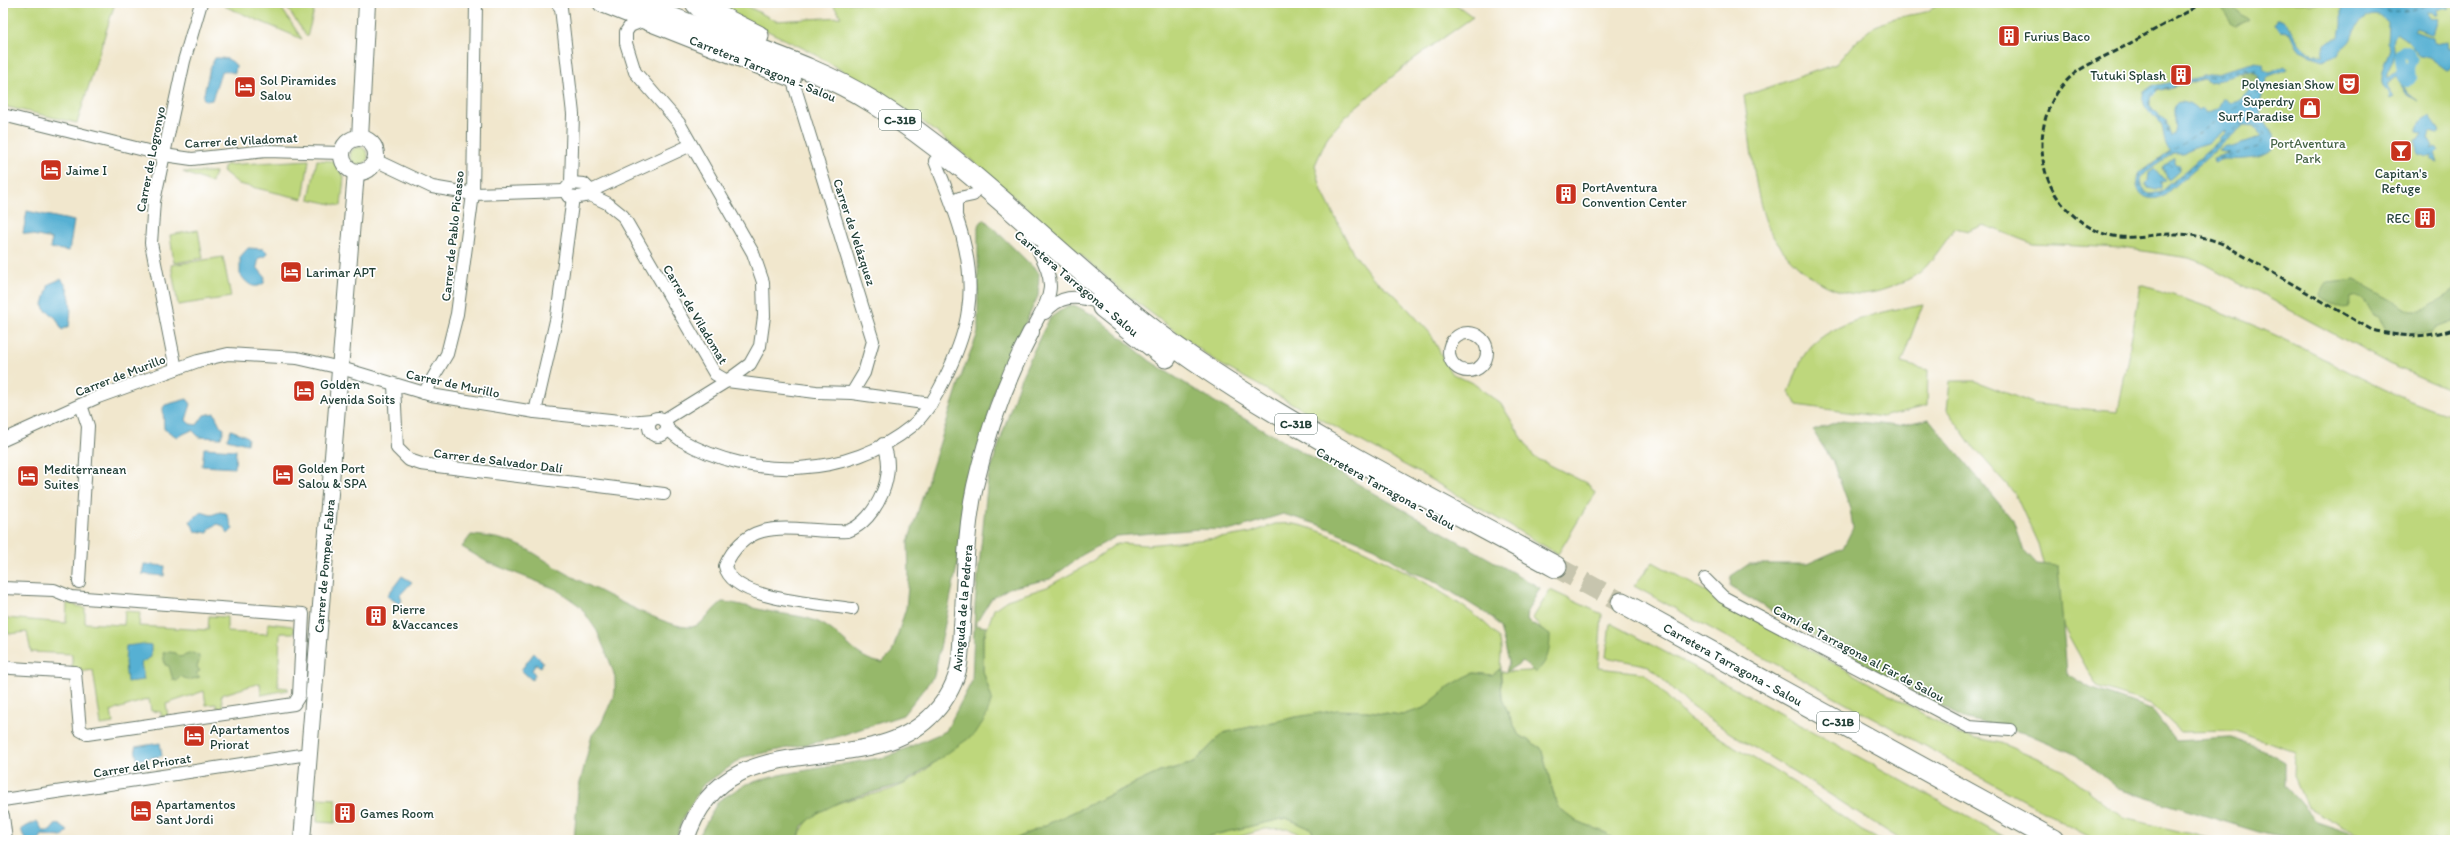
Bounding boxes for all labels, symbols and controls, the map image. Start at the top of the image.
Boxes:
building icon: Furius Baco [1996,23,2022,49]
place label: Furius Baco [2024,29,2090,44]
street label: Carretera Tarragona - Salou [687,32,838,105]
building icon: Tutuki Splash [2168,62,2194,88]
place label: Tutuki Splash [2090,68,2166,83]
theatre icon: Polynesian Show [2336,71,2362,97]
place label: Sol Piramides Salou [260,73,337,103]
hotel icon: Sol Piramides Salou [232,74,258,100]
place label: Polynesian Show [2242,77,2334,92]
place label: Superdry Surf Paradise [2218,94,2294,124]
shop icon: Superdry Surf Paradise [2297,95,2323,121]
street label: Carrer de Logronyo [133,105,168,213]
road number: C-31B [879,110,921,130]
street label: Carrer de Viladomat [184,130,298,151]
park label: PortAventura Park [2270,136,2346,166]
bar icon: Capitan's Refuge [2388,138,2414,164]
hotel icon: Jaime I [38,157,64,183]
place label: Jaime I [66,163,107,178]
place label: Capitan's Refuge [2375,166,2427,196]
street label: Carrer de Pablo Picasso [438,170,467,302]
street label: Carrer de Velázquez [830,177,879,288]
place label: PortAventura Convention Center [1582,180,1687,210]
building icon: PortAventura Convention Center [1553,181,1579,207]
building icon: REC [2412,205,2438,231]
place label: REC [2387,211,2410,226]
street label: Carretera Tarragona - Salou [1012,227,1142,340]
hotel icon: Larimar APT [278,259,304,285]
street label: Carrer de Viladomat [660,262,731,367]
place label: Larimar APT [306,265,377,280]
street label: Carrer de Murillo [73,351,168,400]
street label: Carrer de Murillo [405,366,502,401]
place label: Golden Avenida Soits [320,377,396,407]
hotel icon: Golden Avenida Soits [291,378,317,404]
road number: C-31B [1275,414,1317,434]
street label: Carretera Tarragona - Salou [1313,444,1458,533]
street label: Carrer de Salvador Dalí [433,445,564,476]
place label: Golden Port Salou & SPA [298,461,368,491]
place label: Mediterranean Suites [44,462,127,492]
hotel icon: Golden Port Salou & SPA [270,462,296,488]
hotel icon: Mediterranean Suites [15,463,41,489]
street label: Carrer de Pompeu Fabra [311,498,338,634]
street label: Avinguda de la Pedrera [949,543,976,672]
place label: Pierre &Vaccances [392,602,458,632]
street label: Camí de Tarragona al Far de Salou [1771,602,1947,705]
building icon: Pierre &Vaccances [363,603,389,629]
street label: Carretera Tarragona - Salou [1660,620,1805,709]
road number: C-31B [1817,712,1859,732]
place label: Apartamentos Priorat [210,722,290,752]
hotel icon: Apartamentos Priorat [181,723,207,749]
street label: Carrer del Priorat [92,750,192,781]
place label: Apartamentos Sant Jordi [156,797,236,827]
hotel icon: Apartamentos Sant Jordi [128,798,154,824]
building icon: Games Room [332,800,358,826]
place label: Games Room [360,806,434,821]

